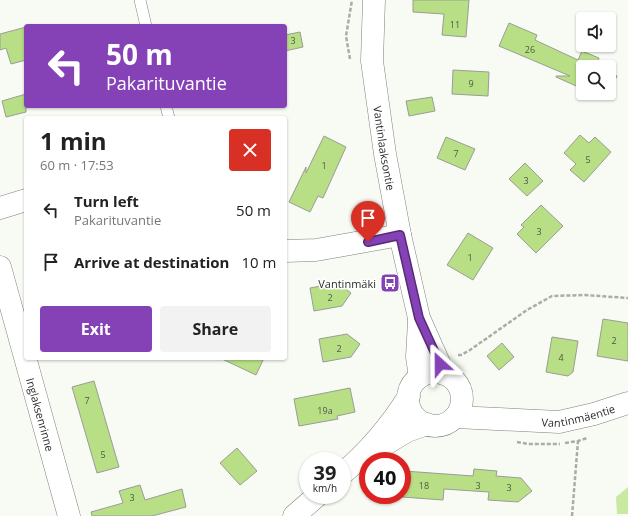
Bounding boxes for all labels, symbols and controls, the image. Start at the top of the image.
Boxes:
map controls [576,12,616,100]
button: sound [576,12,616,52]
house number: 11 [450,18,460,31]
house number: 3 [290,34,296,47]
text: 50 m [106,35,173,73]
icon: left [40,40,92,92]
house number: 26 [525,43,535,56]
button: search [576,60,616,100]
text: Pakarituvantie [106,71,227,95]
house number: 9 [468,77,474,90]
street label: Vantinlaaksontie [371,105,399,191]
text: 1 min [40,124,107,157]
button: close [229,129,271,171]
house number: 7 [453,147,459,160]
house number: 5 [585,153,591,166]
text: 60 m · 17:53 [40,156,114,174]
house number: 1 [321,159,327,172]
house number: 3 [523,174,529,187]
text: Turn left [74,191,139,211]
icon: left [40,199,62,221]
text: 50 m [236,200,271,220]
pin [351,201,385,242]
icon: arrive [357,207,379,229]
text: Pakarituvantie [74,211,161,229]
house number: 3 [536,225,542,238]
icon: arrive [40,251,62,273]
house number: 1 [467,251,473,264]
text: Arrive at destination [74,252,229,272]
text: 10 m [241,252,276,272]
bus stop icon: Vantinmäki [379,272,401,294]
place label: Vantinmäki [318,276,376,291]
house number: 2 [327,291,333,304]
button: Exit [40,306,152,352]
button: Share [160,306,271,352]
house number: 2 [611,334,617,347]
house number: 2 [336,342,342,355]
position arrow [419,343,461,385]
house number: 4 [558,351,564,364]
street label: Inglaksenrinne [24,376,58,453]
house number: 7 [84,394,90,407]
street label: Vantinmäentie [541,400,617,430]
house number: 19a [317,404,333,417]
house number: 5 [100,448,106,461]
speed limit sign: 40 [359,452,411,504]
text: 39 [314,459,336,486]
house number: 18 [419,479,429,492]
house number: 3 [475,479,481,492]
text: km/h [313,481,337,495]
house number: 3 [506,481,512,494]
house number: 3 [129,491,135,504]

